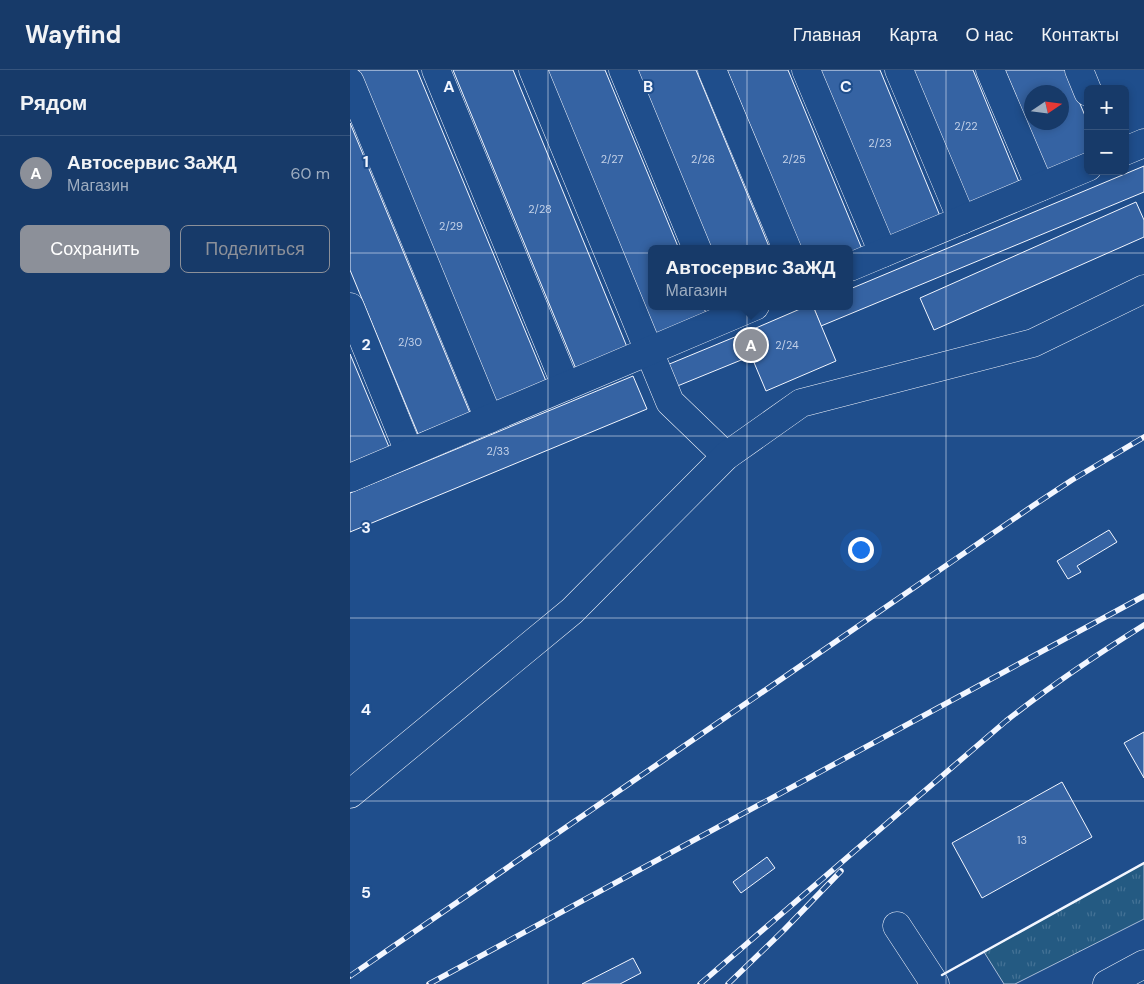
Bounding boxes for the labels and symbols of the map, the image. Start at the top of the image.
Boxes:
text: A [443,76,455,97]
text: B [643,76,653,97]
text: C [840,76,852,97]
north arrow [1024,85,1069,130]
house number: 2/22 [954,119,978,133]
house number: 2/23 [868,136,892,150]
text: 1 [363,151,369,172]
house number: 2/27 [601,152,623,166]
house number: 2/26 [691,152,715,166]
house number: 2/25 [782,152,806,166]
house number: 2/28 [528,202,552,216]
house number: 2/29 [439,219,463,233]
pin: A [735,326,767,364]
text: 2 [361,334,371,355]
house number: 2/30 [398,335,422,349]
house number: 2/24 [775,338,799,352]
house number: 2/33 [486,444,510,458]
text: 3 [361,517,371,538]
your location [848,537,874,563]
text: 4 [361,699,371,720]
house number: 13 [1017,833,1027,847]
text: 5 [361,882,371,903]

